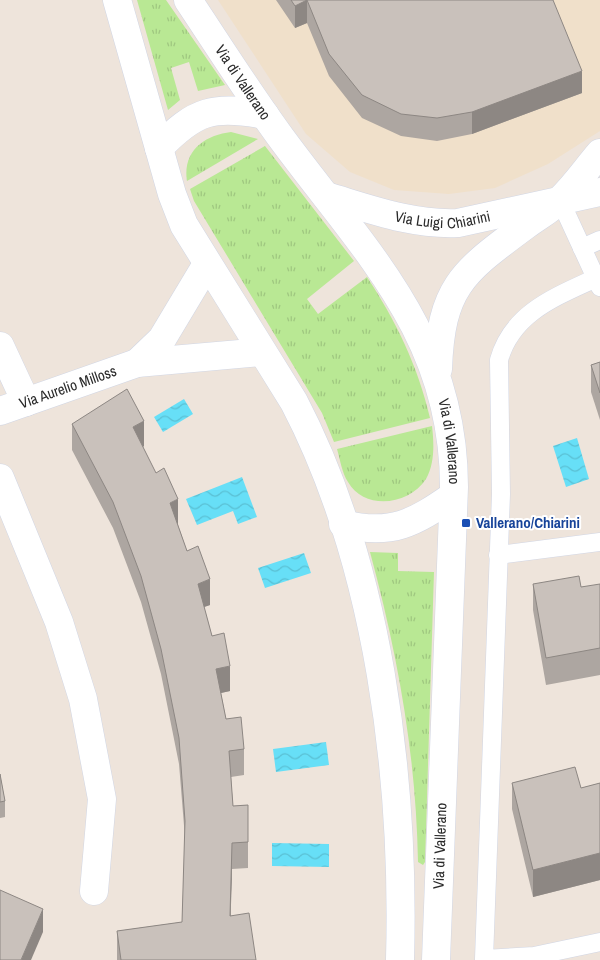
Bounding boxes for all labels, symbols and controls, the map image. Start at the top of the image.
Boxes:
street label: Via di Vallerano [210,40,276,124]
street label: Via Luigi Chiarini [393,205,492,233]
street label: Via Aurelio Milloss [16,360,119,413]
street label: Via di Vallerano [433,396,465,485]
place label: Vallerano/Chiarini [476,512,580,533]
marker: Vallerano/Chiarini [460,517,472,529]
street label: Via di Vallerano [427,802,452,890]

